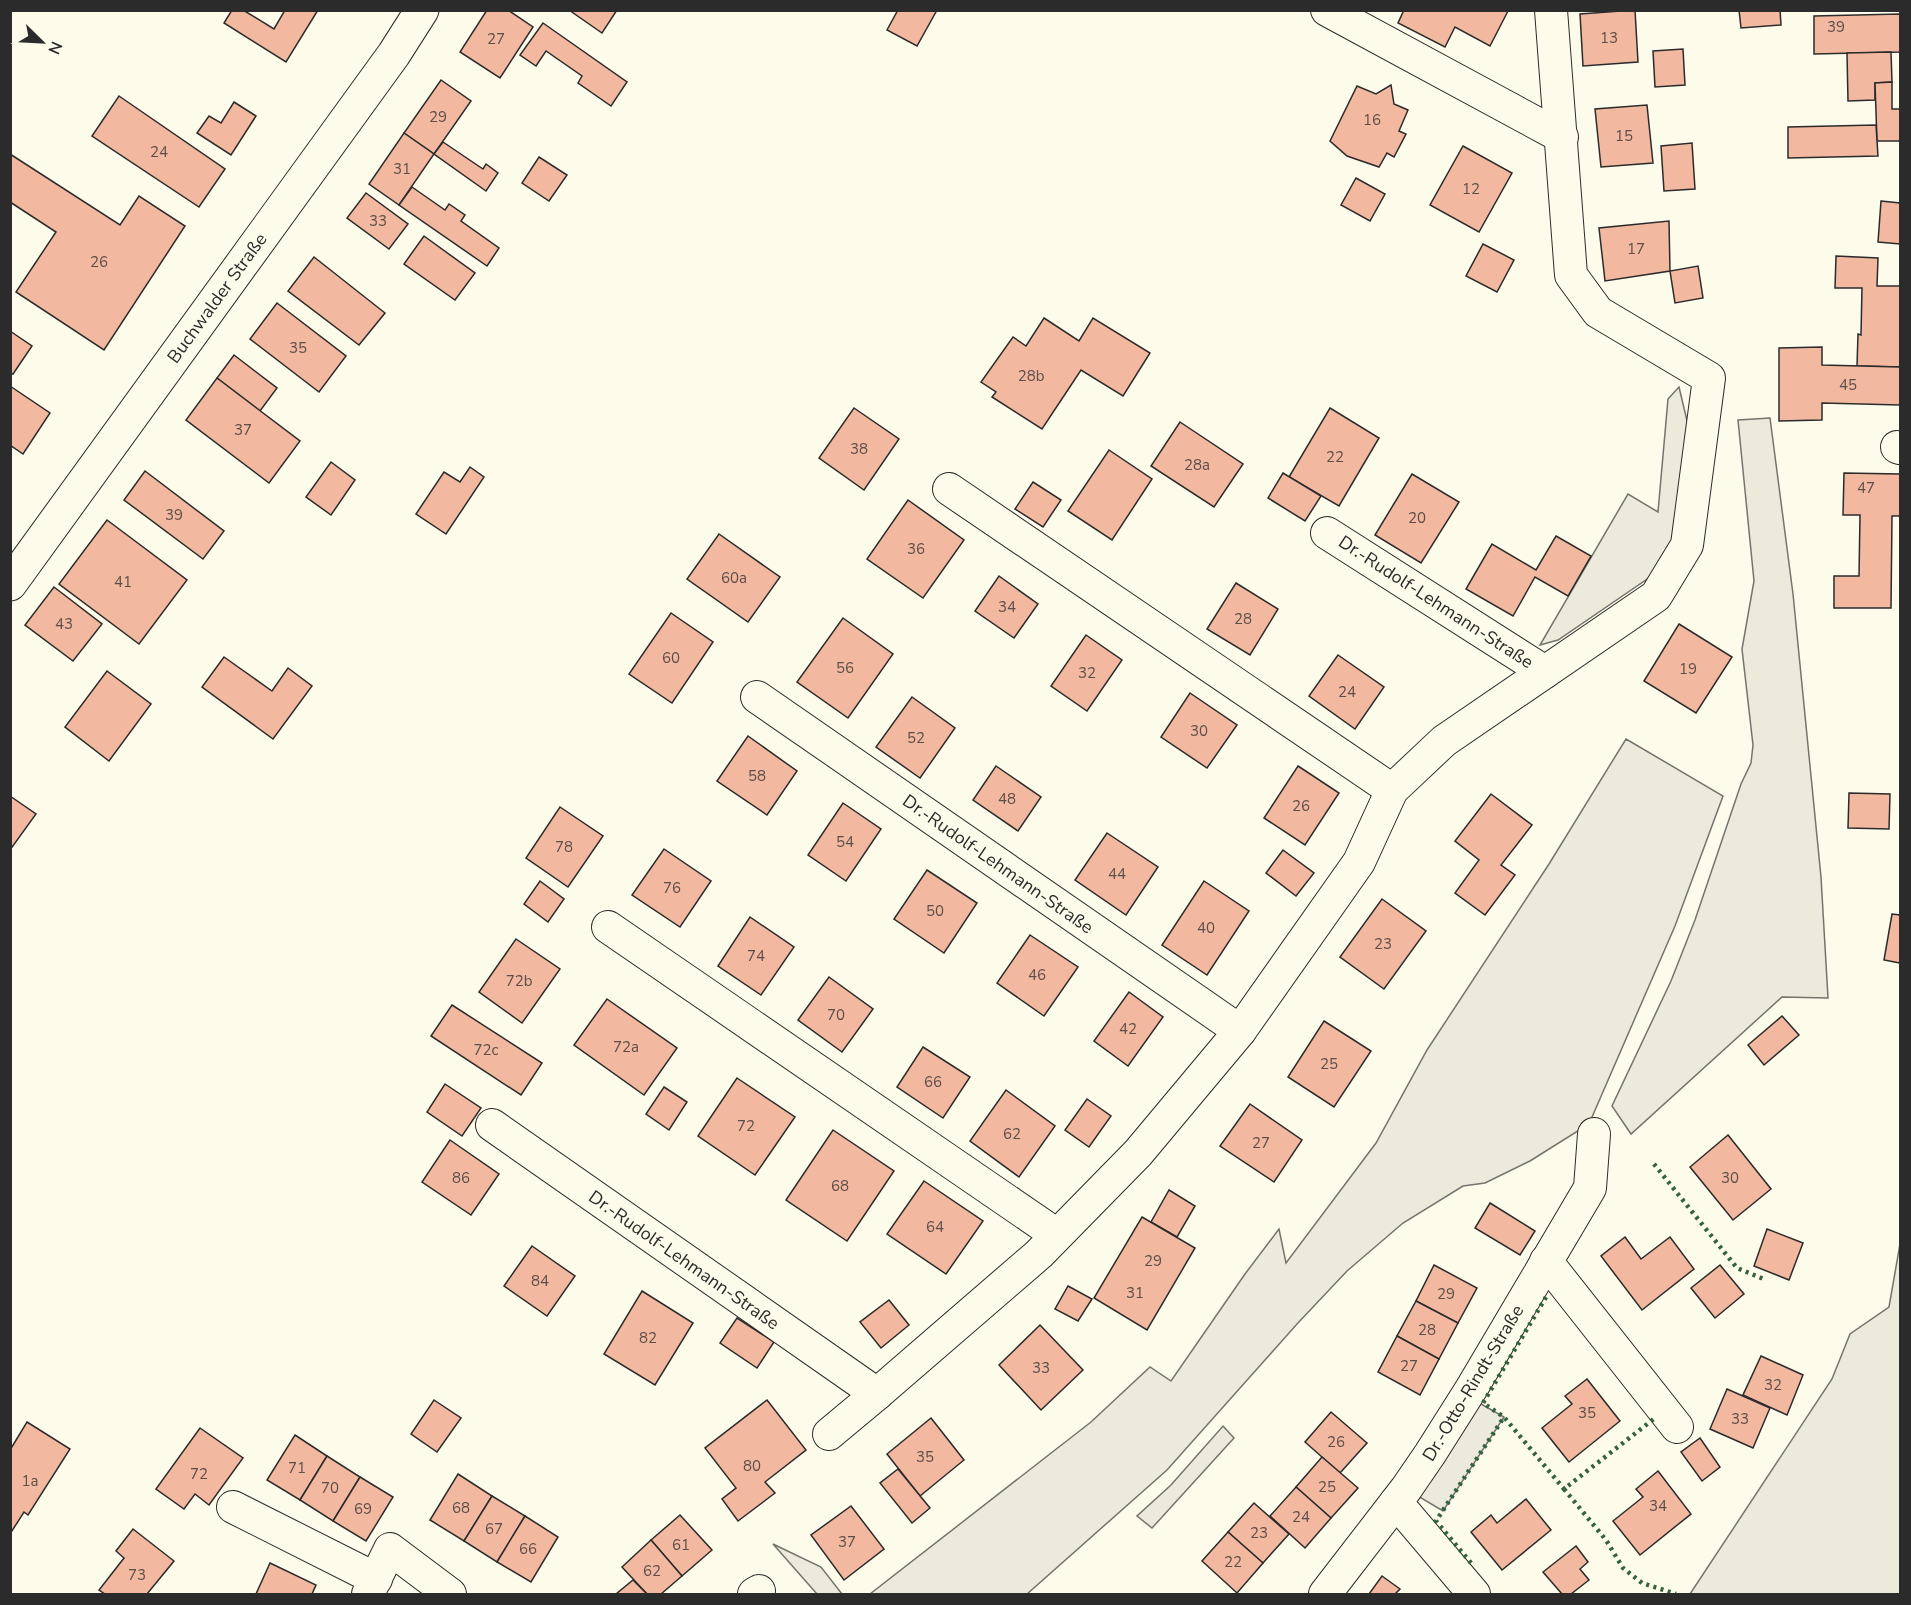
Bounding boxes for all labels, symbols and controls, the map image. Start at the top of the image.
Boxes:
north arrow [12,12,72,72]
house number: 39 [1827,17,1845,37]
house number: 13 [1600,28,1618,48]
house number: 27 [487,29,505,49]
text: N [42,38,67,58]
house number: 29 [429,107,447,127]
house number: 16 [1363,110,1381,130]
house number: 15 [1615,126,1633,146]
house number: 24 [150,142,168,162]
house number: 31 [393,159,411,179]
house number: 12 [1462,179,1480,199]
house number: 33 [369,211,387,231]
street label: Buchwalder Straße [162,228,272,368]
house number: 17 [1627,239,1645,259]
house number: 26 [90,252,108,272]
house number: 35 [289,338,307,358]
house number: 28b [1018,366,1045,386]
house number: 45 [1839,375,1857,395]
house number: 37 [234,420,252,440]
house number: 38 [850,439,868,459]
house number: 22 [1326,447,1344,467]
house number: 28a [1184,455,1210,475]
house number: 47 [1857,478,1875,498]
house number: 39 [165,505,183,525]
house number: 20 [1408,508,1426,528]
street label: Dr.-Rudolf-Lehmann-Straße [1334,530,1538,674]
house number: 36 [907,539,925,559]
house number: 60a [721,568,747,588]
house number: 41 [114,572,132,592]
house number: 34 [998,597,1016,617]
house number: 28 [1234,609,1252,629]
house number: 43 [55,614,73,634]
house number: 60 [662,648,680,668]
house number: 56 [836,658,854,678]
house number: 19 [1679,659,1697,679]
house number: 32 [1078,663,1096,683]
house number: 24 [1338,682,1356,702]
house number: 30 [1190,721,1208,741]
house number: 52 [907,728,925,748]
house number: 58 [748,766,766,786]
street label: Dr.-Rudolf-Lehmann-Straße [898,789,1098,939]
house number: 48 [998,789,1016,809]
house number: 26 [1292,796,1310,816]
house number: 54 [836,832,854,852]
house number: 78 [555,837,573,857]
house number: 44 [1108,864,1126,884]
house number: 76 [663,878,681,898]
house number: 50 [926,901,944,921]
house number: 40 [1197,918,1215,938]
house number: 23 [1374,934,1392,954]
house number: 74 [747,946,765,966]
house number: 46 [1028,965,1046,985]
house number: 72b [506,971,533,991]
house number: 70 [827,1005,845,1025]
house number: 42 [1119,1019,1137,1039]
house number: 72a [613,1037,639,1057]
house number: 72c [474,1040,499,1060]
house number: 25 [1320,1054,1338,1074]
house number: 66 [924,1072,942,1092]
house number: 72 [737,1116,755,1136]
house number: 62 [1003,1124,1021,1144]
house number: 27 [1252,1133,1270,1153]
house number: 86 [452,1168,470,1188]
house number: 30 [1721,1168,1739,1188]
house number: 68 [831,1176,849,1196]
street label: Dr.-Rudolf-Lehmann-Straße [584,1185,784,1335]
house number: 64 [926,1217,944,1237]
house number: 29 [1144,1251,1162,1271]
house number: 84 [531,1271,549,1291]
house number: 31 [1126,1283,1144,1303]
house number: 29 [1437,1284,1455,1304]
street label: Dr.-Otto-Rindt-Straße [1417,1300,1529,1466]
house number: 28 [1418,1320,1436,1340]
house number: 82 [639,1328,657,1348]
house number: 27 [1400,1356,1418,1376]
house number: 33 [1032,1358,1050,1378]
house number: 32 [1764,1375,1782,1395]
house number: 35 [1578,1403,1596,1423]
house number: 33 [1731,1409,1749,1429]
house number: 26 [1327,1432,1345,1452]
house number: 35 [916,1447,934,1467]
house number: 80 [743,1456,761,1476]
house number: 71 [288,1458,306,1478]
house number: 72 [190,1464,208,1484]
house number: 1a [22,1471,38,1491]
house number: 25 [1318,1477,1336,1497]
house number: 70 [321,1478,339,1498]
house number: 34 [1649,1496,1667,1516]
house number: 68 [452,1498,470,1518]
house number: 69 [354,1499,372,1519]
house number: 24 [1292,1507,1310,1527]
house number: 67 [485,1519,503,1539]
house number: 23 [1250,1523,1268,1543]
house number: 37 [838,1532,856,1552]
house number: 61 [672,1535,690,1555]
house number: 66 [519,1539,537,1559]
house number: 22 [1224,1552,1242,1572]
house number: 62 [643,1561,661,1581]
house number: 73 [128,1565,146,1585]

